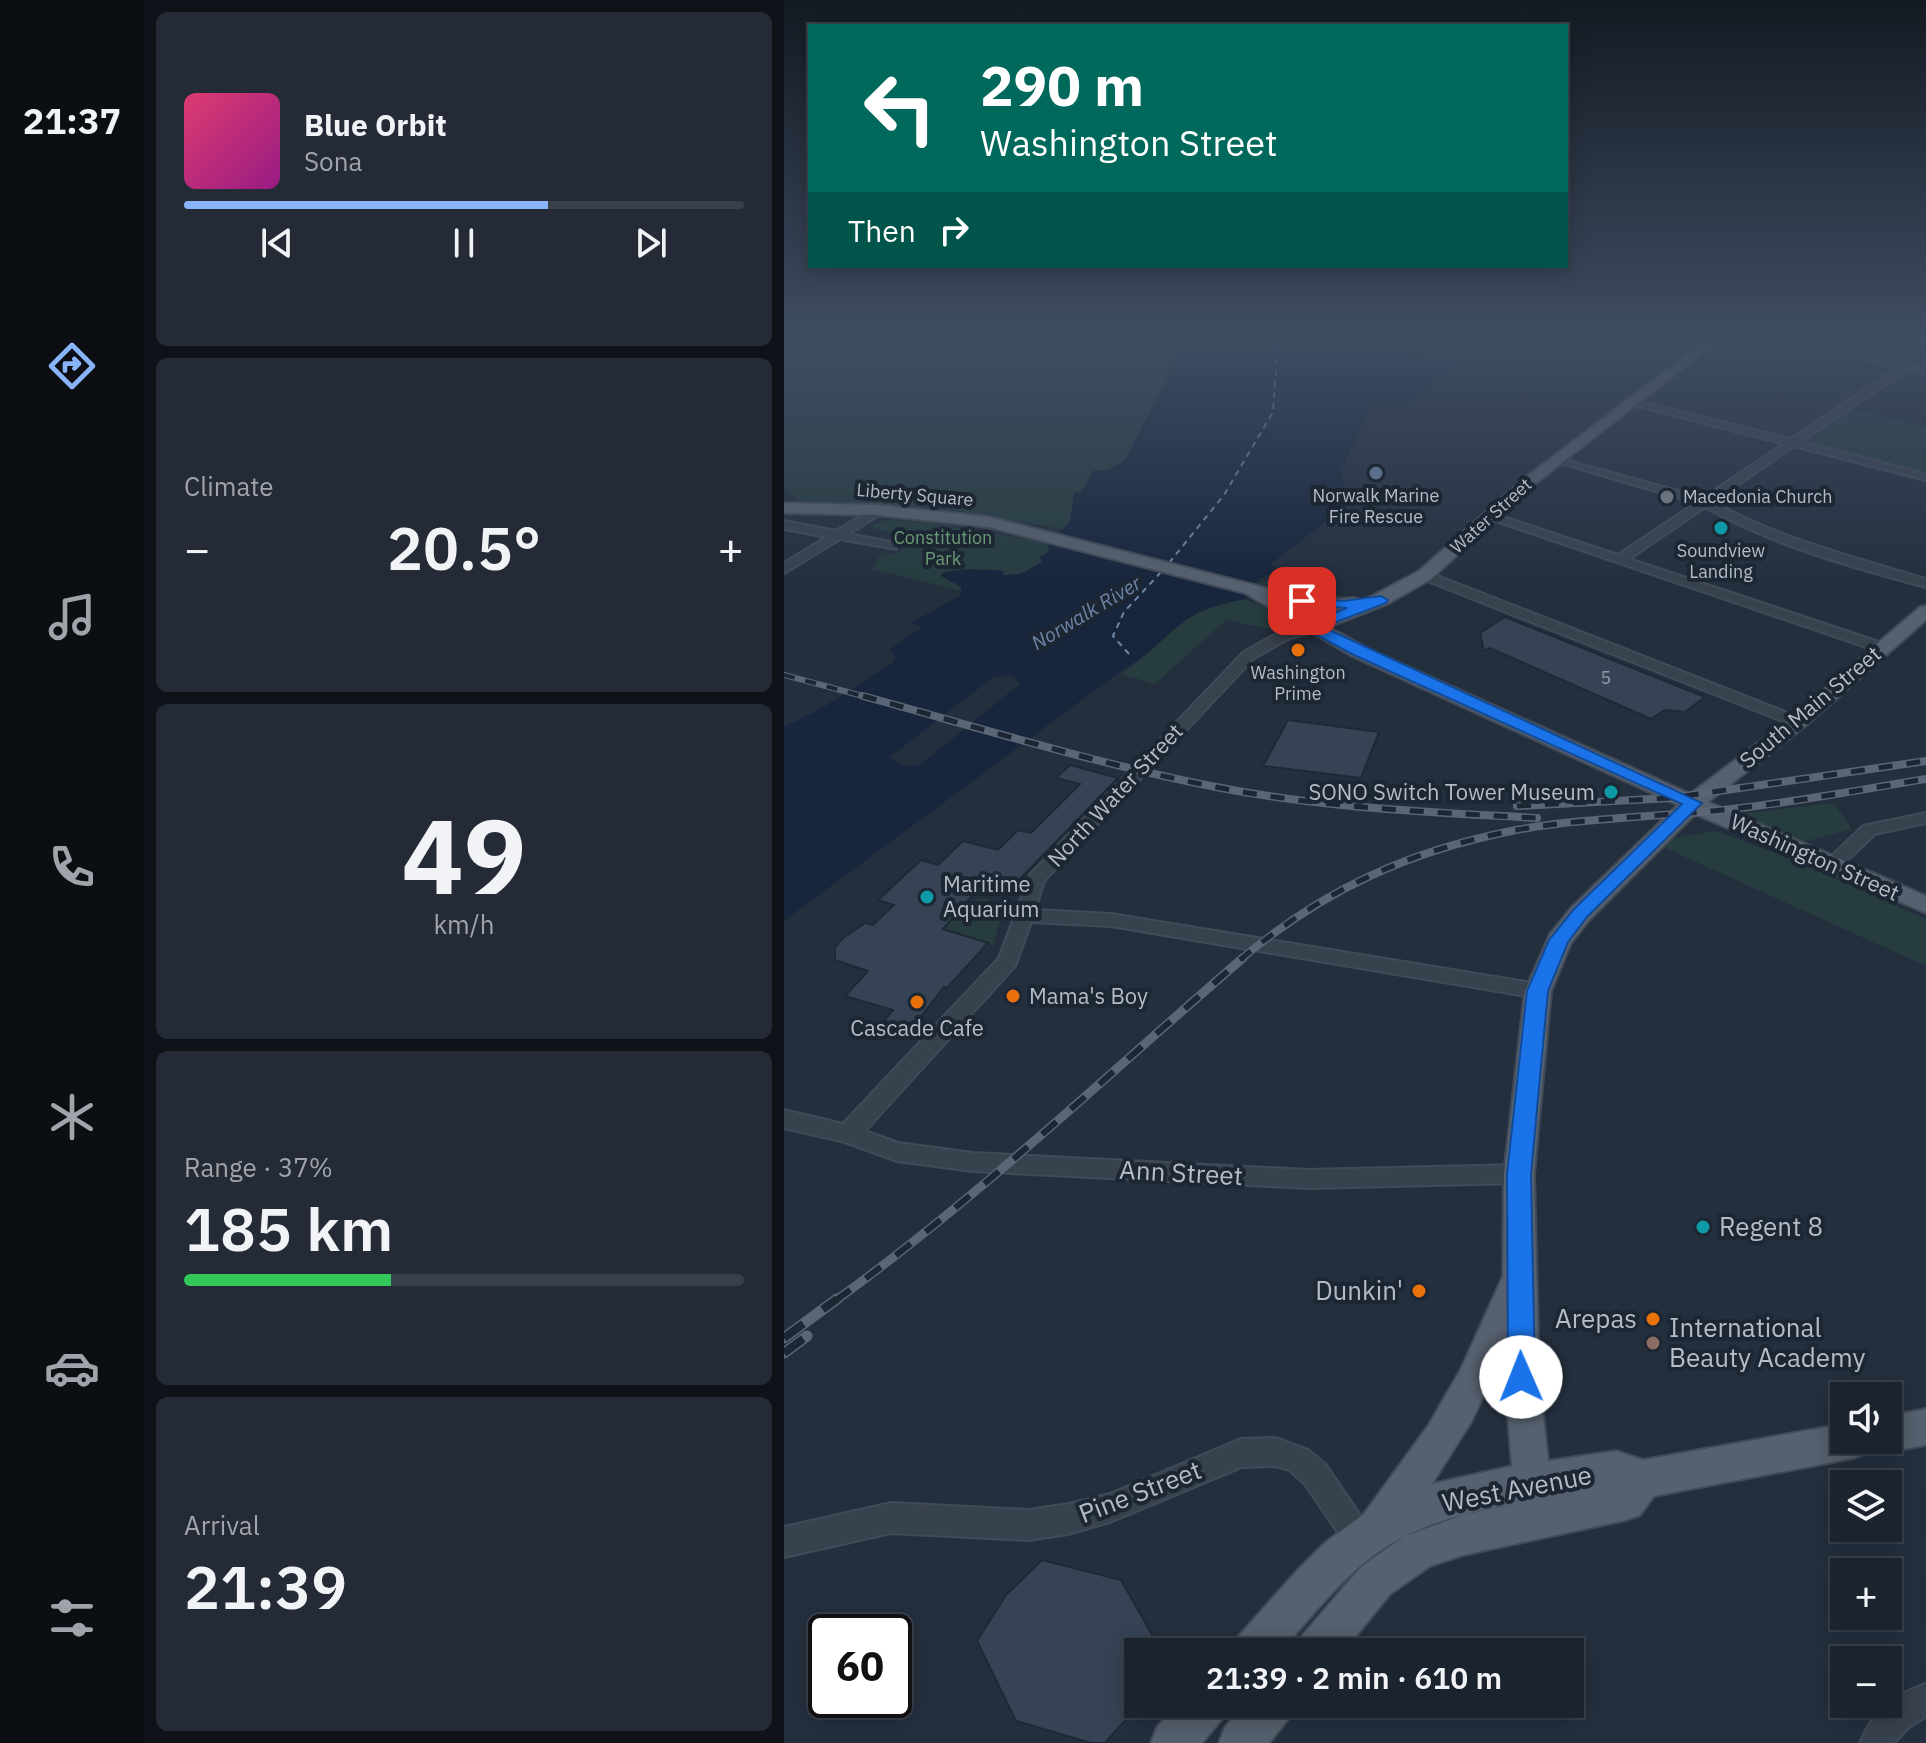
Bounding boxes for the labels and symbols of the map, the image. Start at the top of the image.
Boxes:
marker: Norwalk Marine Fire Rescue [1367,464,1385,482]
street label: Water Street [1445,473,1536,558]
street label: Liberty Square [856,478,975,511]
place label: Norwalk Marine Fire Rescue [1313,484,1440,528]
place label: Macedonia Church [1683,485,1833,508]
marker: Macedonia Church [1658,488,1676,506]
marker: Soundview Landing [1712,519,1730,537]
park label: Constitution Park [894,526,992,570]
place label: Soundview Landing [1677,539,1765,583]
pin [1268,567,1336,635]
water label: Norwalk River [1026,569,1146,656]
street label: South Main Street [1733,639,1886,774]
marker: Washington Prime [1289,641,1307,659]
place label: Washington Prime [1250,661,1346,705]
house number: 5 [1601,666,1611,689]
street label: North Water Street [1041,717,1189,873]
place label: SONO Switch Tower Museum [1308,777,1595,806]
marker: SONO Switch Tower Museum [1602,783,1620,801]
street label: Washington Street [1726,806,1904,907]
place label: Maritime Aquarium [943,869,1039,923]
marker: Maritime Aquarium [918,888,936,906]
place label: Mama's Boy [1029,981,1148,1010]
marker: Mama's Boy [1004,987,1022,1005]
marker: Cascade Cafe [908,993,926,1011]
place label: Cascade Cafe [850,1013,984,1042]
street label: Ann Street [1118,1152,1244,1192]
place label: Regent 8 [1719,1209,1823,1243]
marker: Regent 8 [1694,1218,1712,1236]
place label: Dunkin' [1315,1273,1403,1307]
marker: Dunkin' [1410,1282,1428,1300]
place label: Arepas [1555,1301,1637,1335]
marker: Arepas [1644,1310,1662,1328]
place label: International Beauty Academy [1669,1310,1866,1374]
marker: International Beauty Academy [1644,1334,1662,1352]
position arrow [1479,1335,1563,1419]
street label: Pine Street [1073,1452,1206,1530]
street label: West Avenue [1439,1457,1594,1519]
speed limit sign: 60 [808,1614,912,1718]

